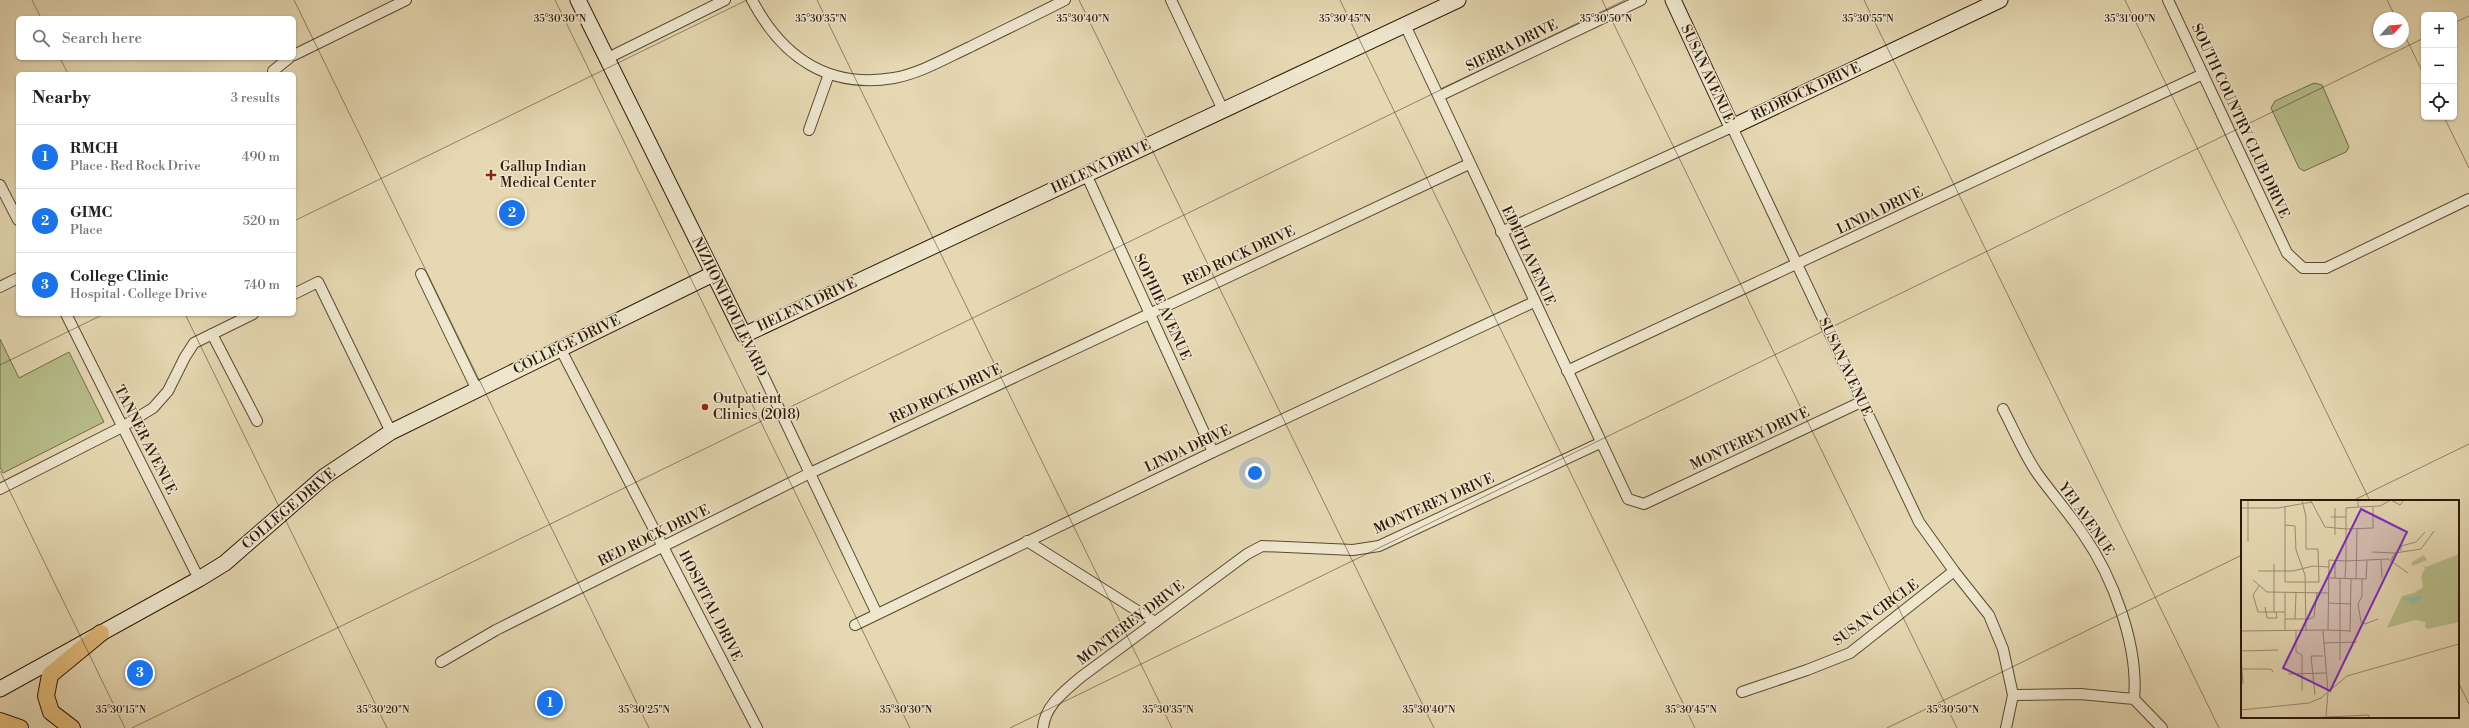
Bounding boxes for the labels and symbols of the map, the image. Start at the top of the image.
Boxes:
north arrow [2373,12,2409,48]
text: 35°30'30"N [534,13,587,25]
text: 35°30'35"N [795,13,847,25]
text: 35°30'40"N [1056,13,1110,25]
text: 35°30'45"N [1319,13,1372,25]
text: 35°30'50"N [1580,13,1633,25]
text: 35°30'55"N [1842,13,1894,25]
text: 35°31'00"N [2104,13,2156,25]
street label: SIERRA DRIVE [1463,16,1561,76]
street label: SOUTH COUNTRY CLUB DRIVE [2187,21,2293,221]
street label: SUSAN AVENUE [1676,22,1738,126]
street label: REDROCK DRIVE [1748,59,1864,125]
street label: HELENA DRIVE [1048,136,1154,198]
place label: Gallup Indian Medical Center [500,158,596,192]
marker: Gallup Indian Medical Center [485,169,497,181]
street label: LINDA DRIVE [1834,183,1926,239]
pin: 2 [499,198,525,228]
street label: EDITH AVENUE [1497,203,1559,309]
street label: RED ROCK DRIVE [1180,222,1298,290]
street label: NIZHONI BOULEVARD [687,234,771,380]
street label: SOPHIE AVENUE [1129,251,1195,363]
street label: HELENA DRIVE [754,274,860,336]
street label: COLLEGE DRIVE [510,311,624,379]
street label: SUSAN AVENUE [1814,315,1876,419]
street label: RED ROCK DRIVE [887,360,1005,428]
street label: TANNER AVENUE [110,382,180,498]
place label: Outpatient Clinics (2018) [713,390,800,424]
marker: Outpatient Clinics (2018) [700,402,710,412]
street label: MONTEREY DRIVE [1687,403,1813,475]
street label: LINDA DRIVE [1142,421,1234,477]
your location [1245,463,1265,483]
street label: COLLEGE DRIVE [238,464,340,554]
street label: MONTEREY DRIVE [1371,469,1497,539]
street label: YEI AVENUE [2054,478,2118,559]
inset map [2241,500,2459,718]
street label: RED ROCK DRIVE [595,501,713,571]
street label: HOSPITAL DRIVE [674,548,746,664]
street label: SUSAN CIRCLE [1829,576,1923,650]
street label: MONTEREY DRIVE [1074,577,1188,669]
pin: 3 [127,658,153,688]
pin: 1 [537,688,563,718]
text: 35°30'15"N [96,704,147,716]
text: 35°30'20"N [357,704,410,716]
text: 35°30'25"N [618,704,670,716]
text: 35°30'30"N [880,704,933,716]
text: 35°30'35"N [1142,704,1194,716]
text: 35°30'40"N [1402,704,1456,716]
text: 35°30'45"N [1665,704,1718,716]
text: 35°30'50"N [1927,704,1980,716]

